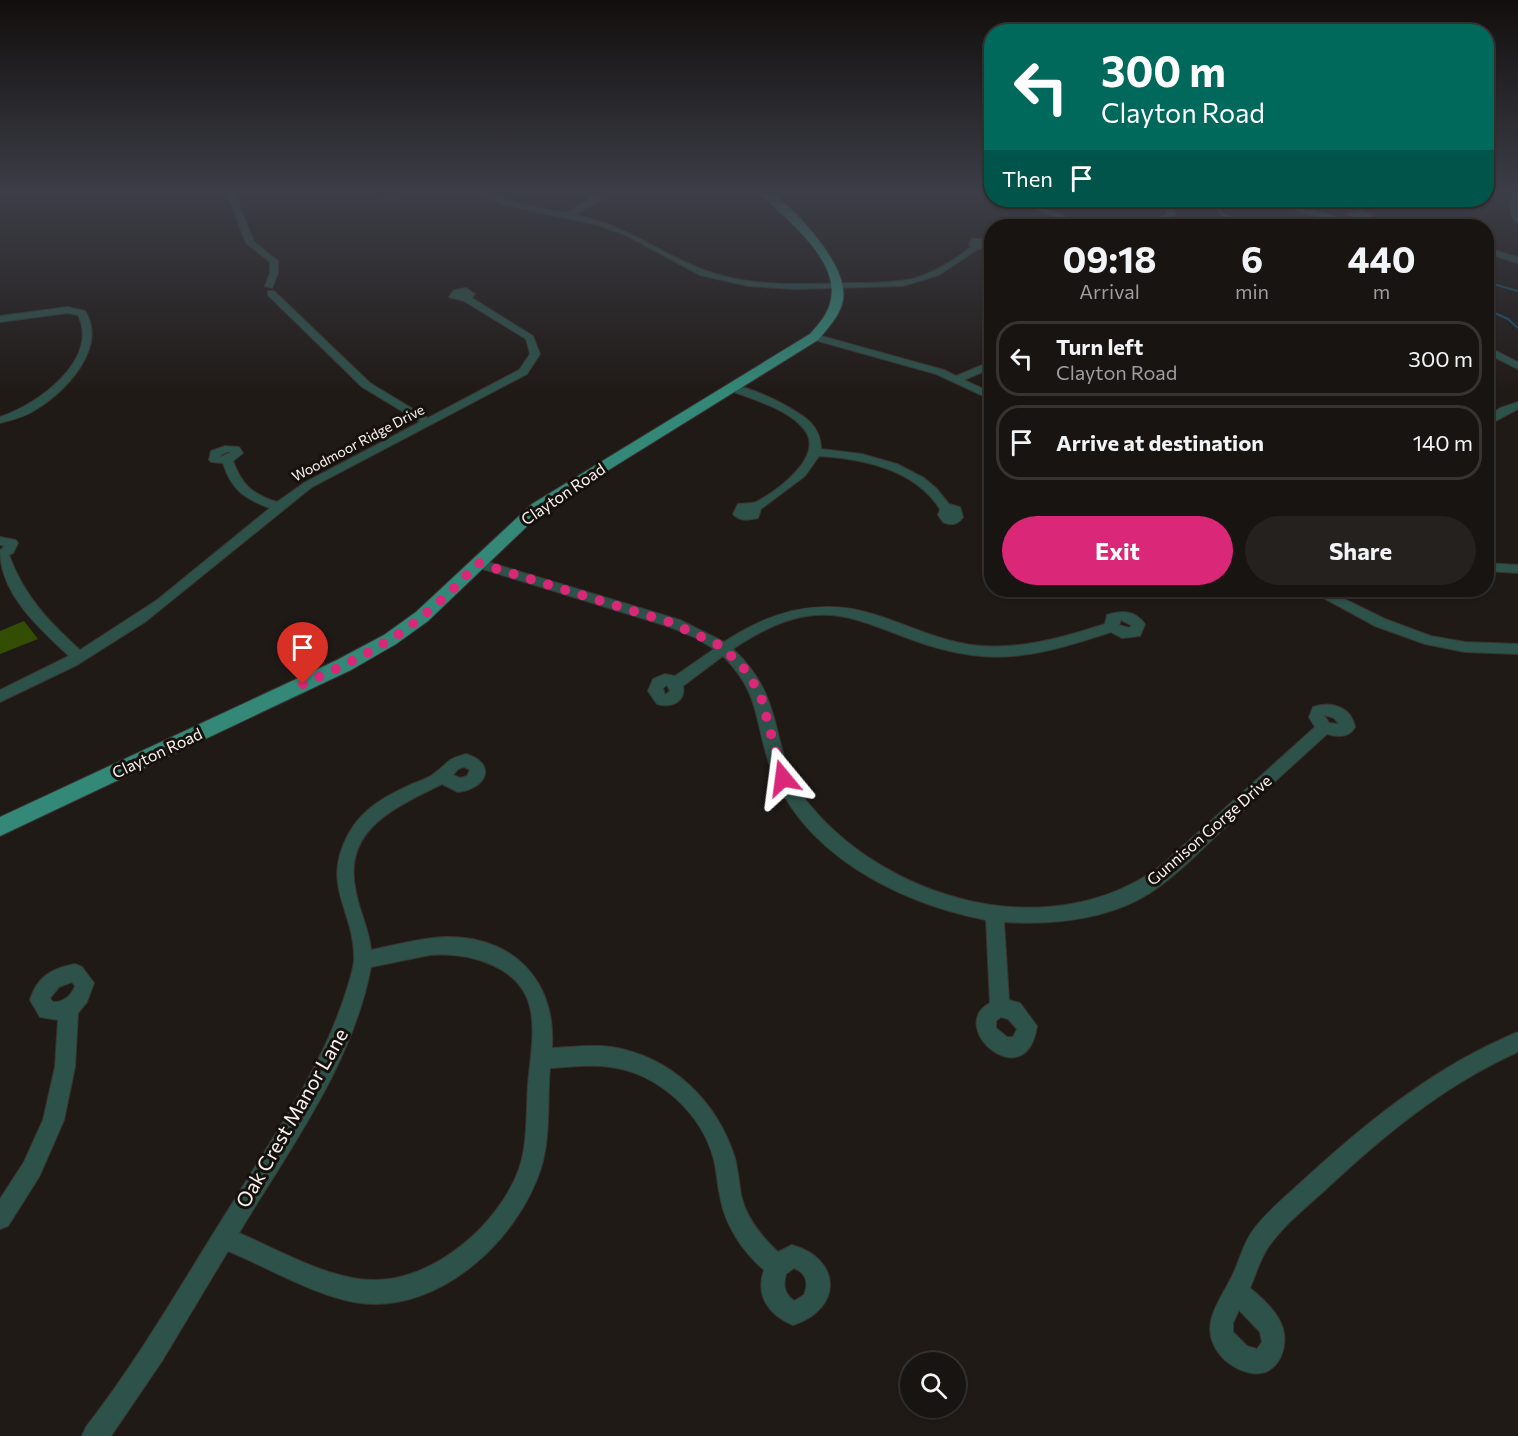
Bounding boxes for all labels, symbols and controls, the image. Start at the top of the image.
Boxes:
text: 300 m [1101,44,1226,96]
icon: left [1002,48,1080,126]
text: Clayton Road [1101,96,1265,129]
icon: arrive [1065,162,1098,195]
text: Then [1002,165,1053,192]
text: 09:18 [1062,236,1157,280]
text: 6 [1241,236,1263,280]
text: 440 [1348,236,1416,280]
text: Arrival [1079,279,1140,303]
text: min [1235,279,1269,303]
text: m [1373,279,1390,303]
text: Turn left [1056,333,1143,360]
icon: left [1005,342,1038,375]
text: 300 m [1408,345,1473,372]
text: Clayton Road [1056,360,1177,384]
street label: Woodmoor Ridge Drive [289,400,427,485]
icon: arrive [1005,426,1038,459]
text: Arrive at destination [1056,429,1264,456]
text: 140 m [1413,429,1473,456]
street label: Clayton Road [517,459,608,529]
button: Exit [1002,516,1233,585]
button: Share [1245,516,1476,585]
pin [277,622,328,684]
icon: arrive [286,631,319,664]
street label: Clayton Road [109,723,205,782]
position arrow [751,746,815,810]
street label: Gunnison Gorge Drive [1143,770,1275,889]
street label: Oak Crest Manor Lane [230,1024,352,1211]
map controls [900,1352,966,1418]
button: search [900,1352,966,1418]

